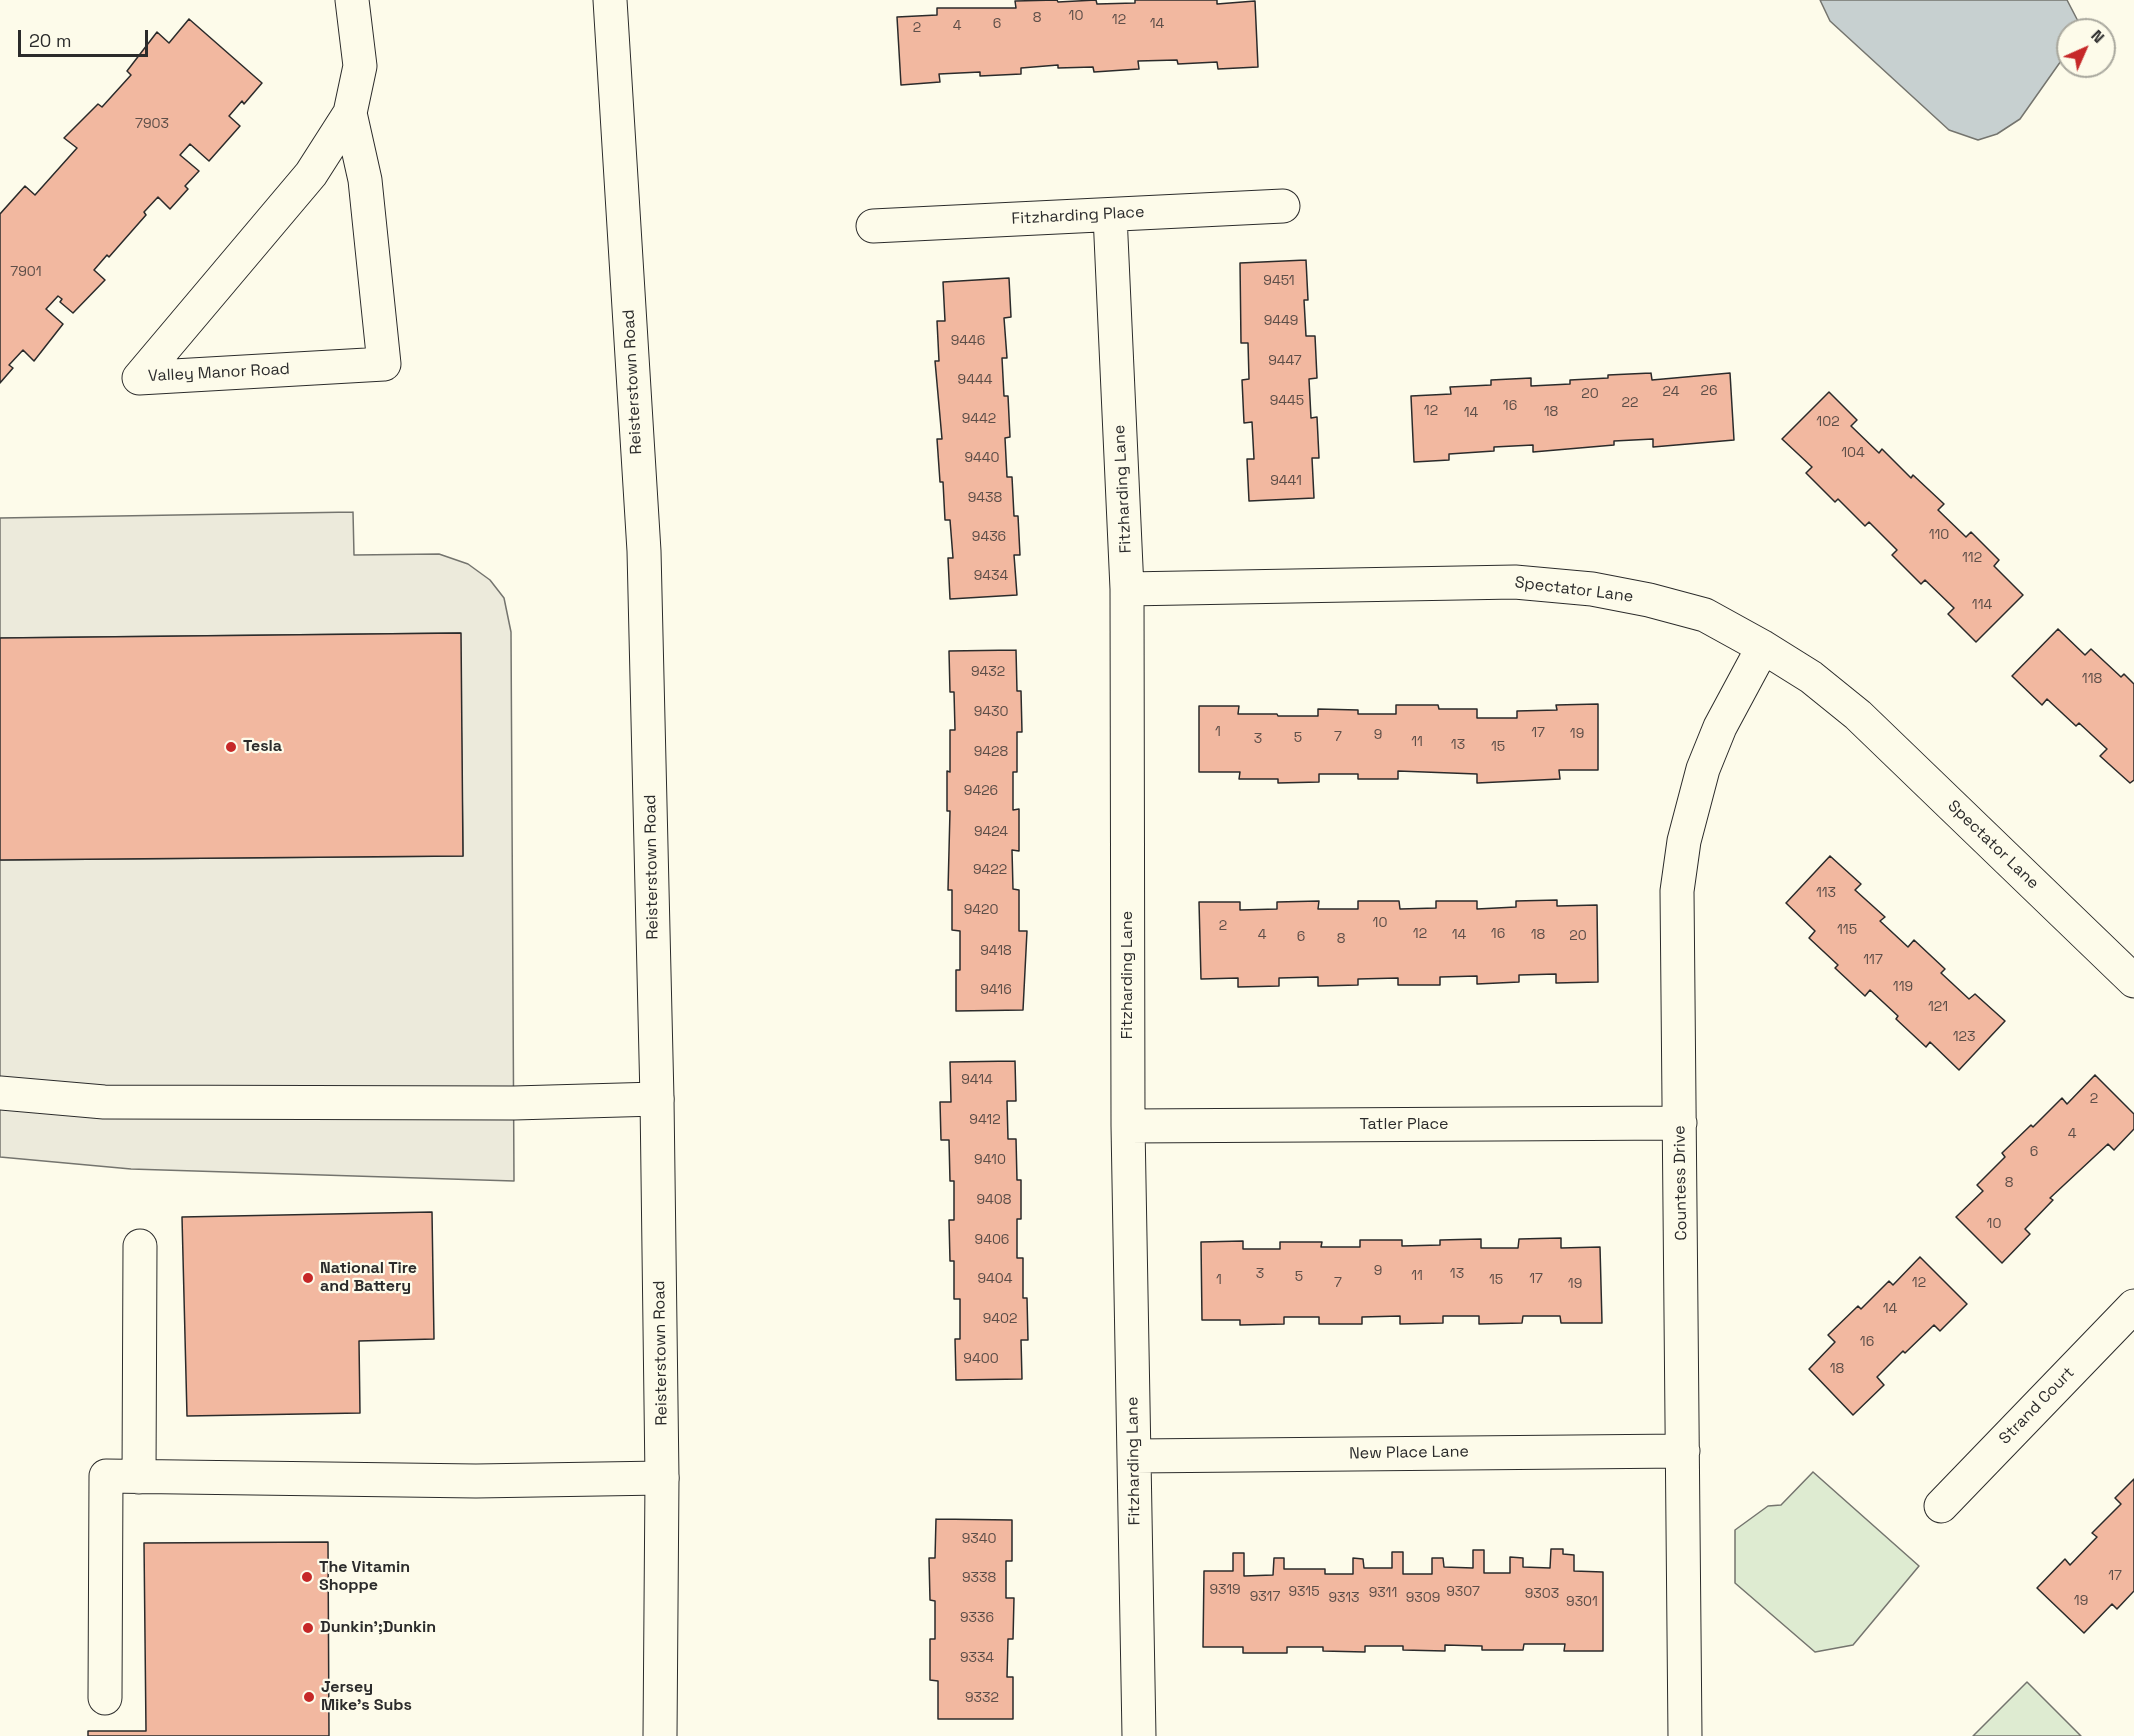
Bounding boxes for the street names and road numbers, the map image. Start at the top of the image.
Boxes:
street label: Fitzharding Place [1011,203,1145,229]
street label: Reisterstown Road [620,309,646,455]
street label: Valley Manor Road [148,360,290,386]
street label: Fitzharding Lane [1110,424,1136,554]
street label: Spectator Lane [1514,573,1634,607]
street label: Reisterstown Road [641,794,663,940]
street label: Spectator Lane [1943,797,2043,893]
street label: Fitzharding Lane [1118,911,1138,1039]
street label: Tatler Place [1359,1115,1449,1135]
street label: Countess Drive [1670,1125,1692,1241]
street label: Reisterstown Road [650,1280,672,1426]
street label: Strand Court [1995,1363,2079,1449]
street label: Fitzharding Lane [1123,1397,1145,1525]
street label: New Place Lane [1349,1442,1469,1464]

